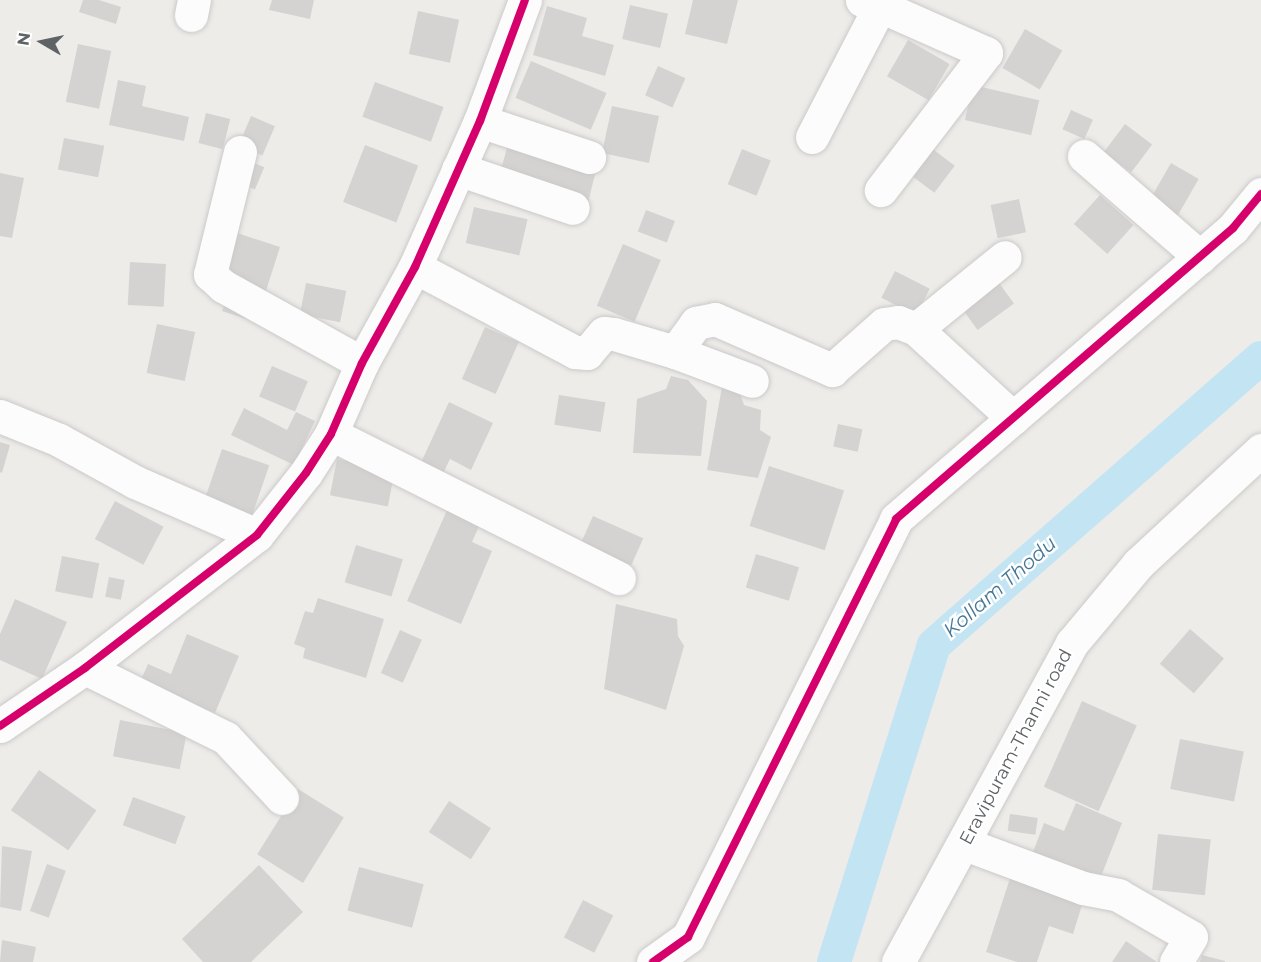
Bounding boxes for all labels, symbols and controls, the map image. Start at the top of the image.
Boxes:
north arrow [12,12,72,72]
text: N [13,31,34,47]
water label: Kollam Thodu [939,531,1061,643]
street label: Eravipuram-Thanni road [955,646,1077,848]

